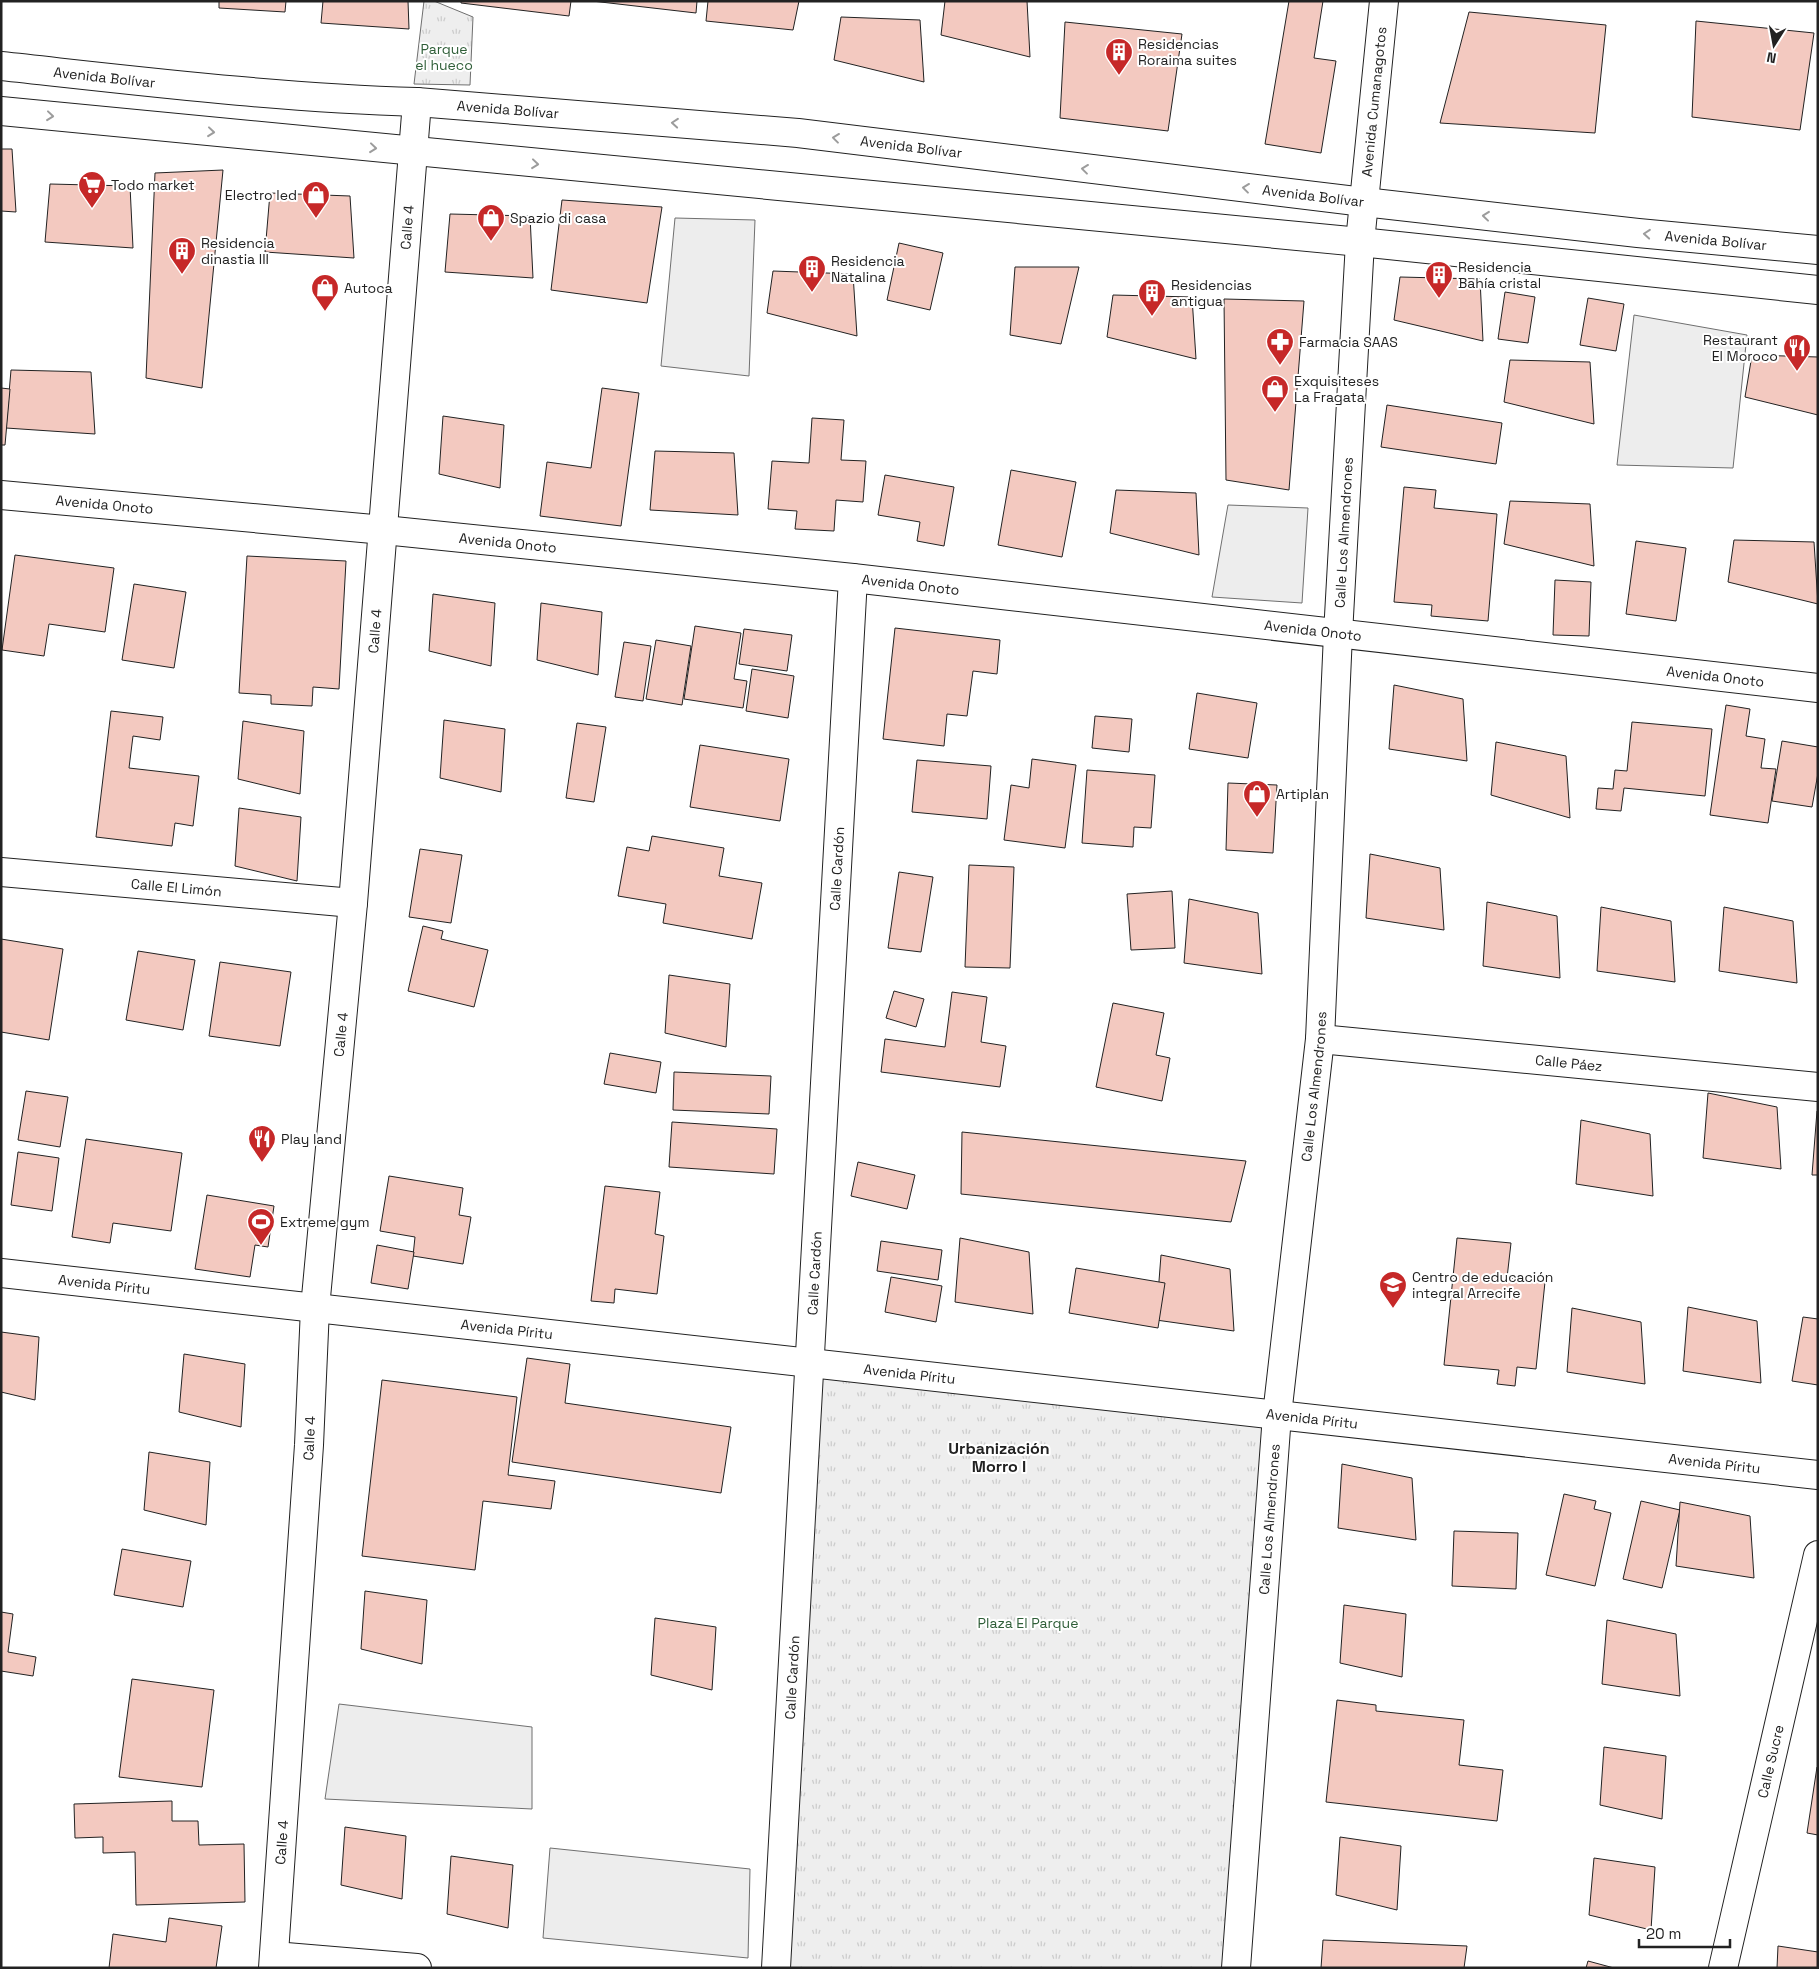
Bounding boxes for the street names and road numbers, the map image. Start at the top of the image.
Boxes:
street label: Avenida Cumanagotos [1358,26,1390,178]
street label: Avenida Bolívar [53,63,156,92]
street label: Avenida Bolívar [456,96,560,123]
street label: Avenida Bolívar [859,132,963,162]
street label: Avenida Bolívar [1261,181,1365,211]
street label: Calle 4 [396,204,418,250]
street label: Avenida Bolívar [1664,227,1768,254]
street label: Calle Los Almendrones [1330,457,1357,608]
street label: Avenida Onoto [55,491,154,518]
street label: Avenida Onoto [458,529,557,557]
street label: Avenida Onoto [861,570,960,599]
street label: Calle 4 [364,608,385,654]
street label: Avenida Onoto [1263,616,1363,645]
street label: Avenida Onoto [1666,662,1765,691]
street label: Calle Cardón [826,826,848,911]
street label: Calle El Limón [130,874,223,900]
street label: Calle 4 [330,1011,352,1058]
street label: Calle Los Almendrones [1297,1011,1330,1163]
street label: Calle Páez [1534,1051,1603,1075]
street label: Calle Cardón [803,1231,826,1316]
street label: Avenida Píritu [57,1270,151,1299]
street label: Avenida Píritu [460,1315,554,1343]
street label: Avenida Píritu [862,1360,956,1388]
street label: Avenida Píritu [1265,1405,1359,1433]
street label: Calle 4 [299,1415,319,1461]
street label: Calle Los Almendrones [1255,1443,1284,1595]
street label: Avenida Píritu [1667,1449,1761,1478]
street label: Calle Cardón [781,1635,803,1720]
street label: Calle Sucre [1753,1723,1788,1800]
street label: Calle 4 [271,1819,292,1865]

